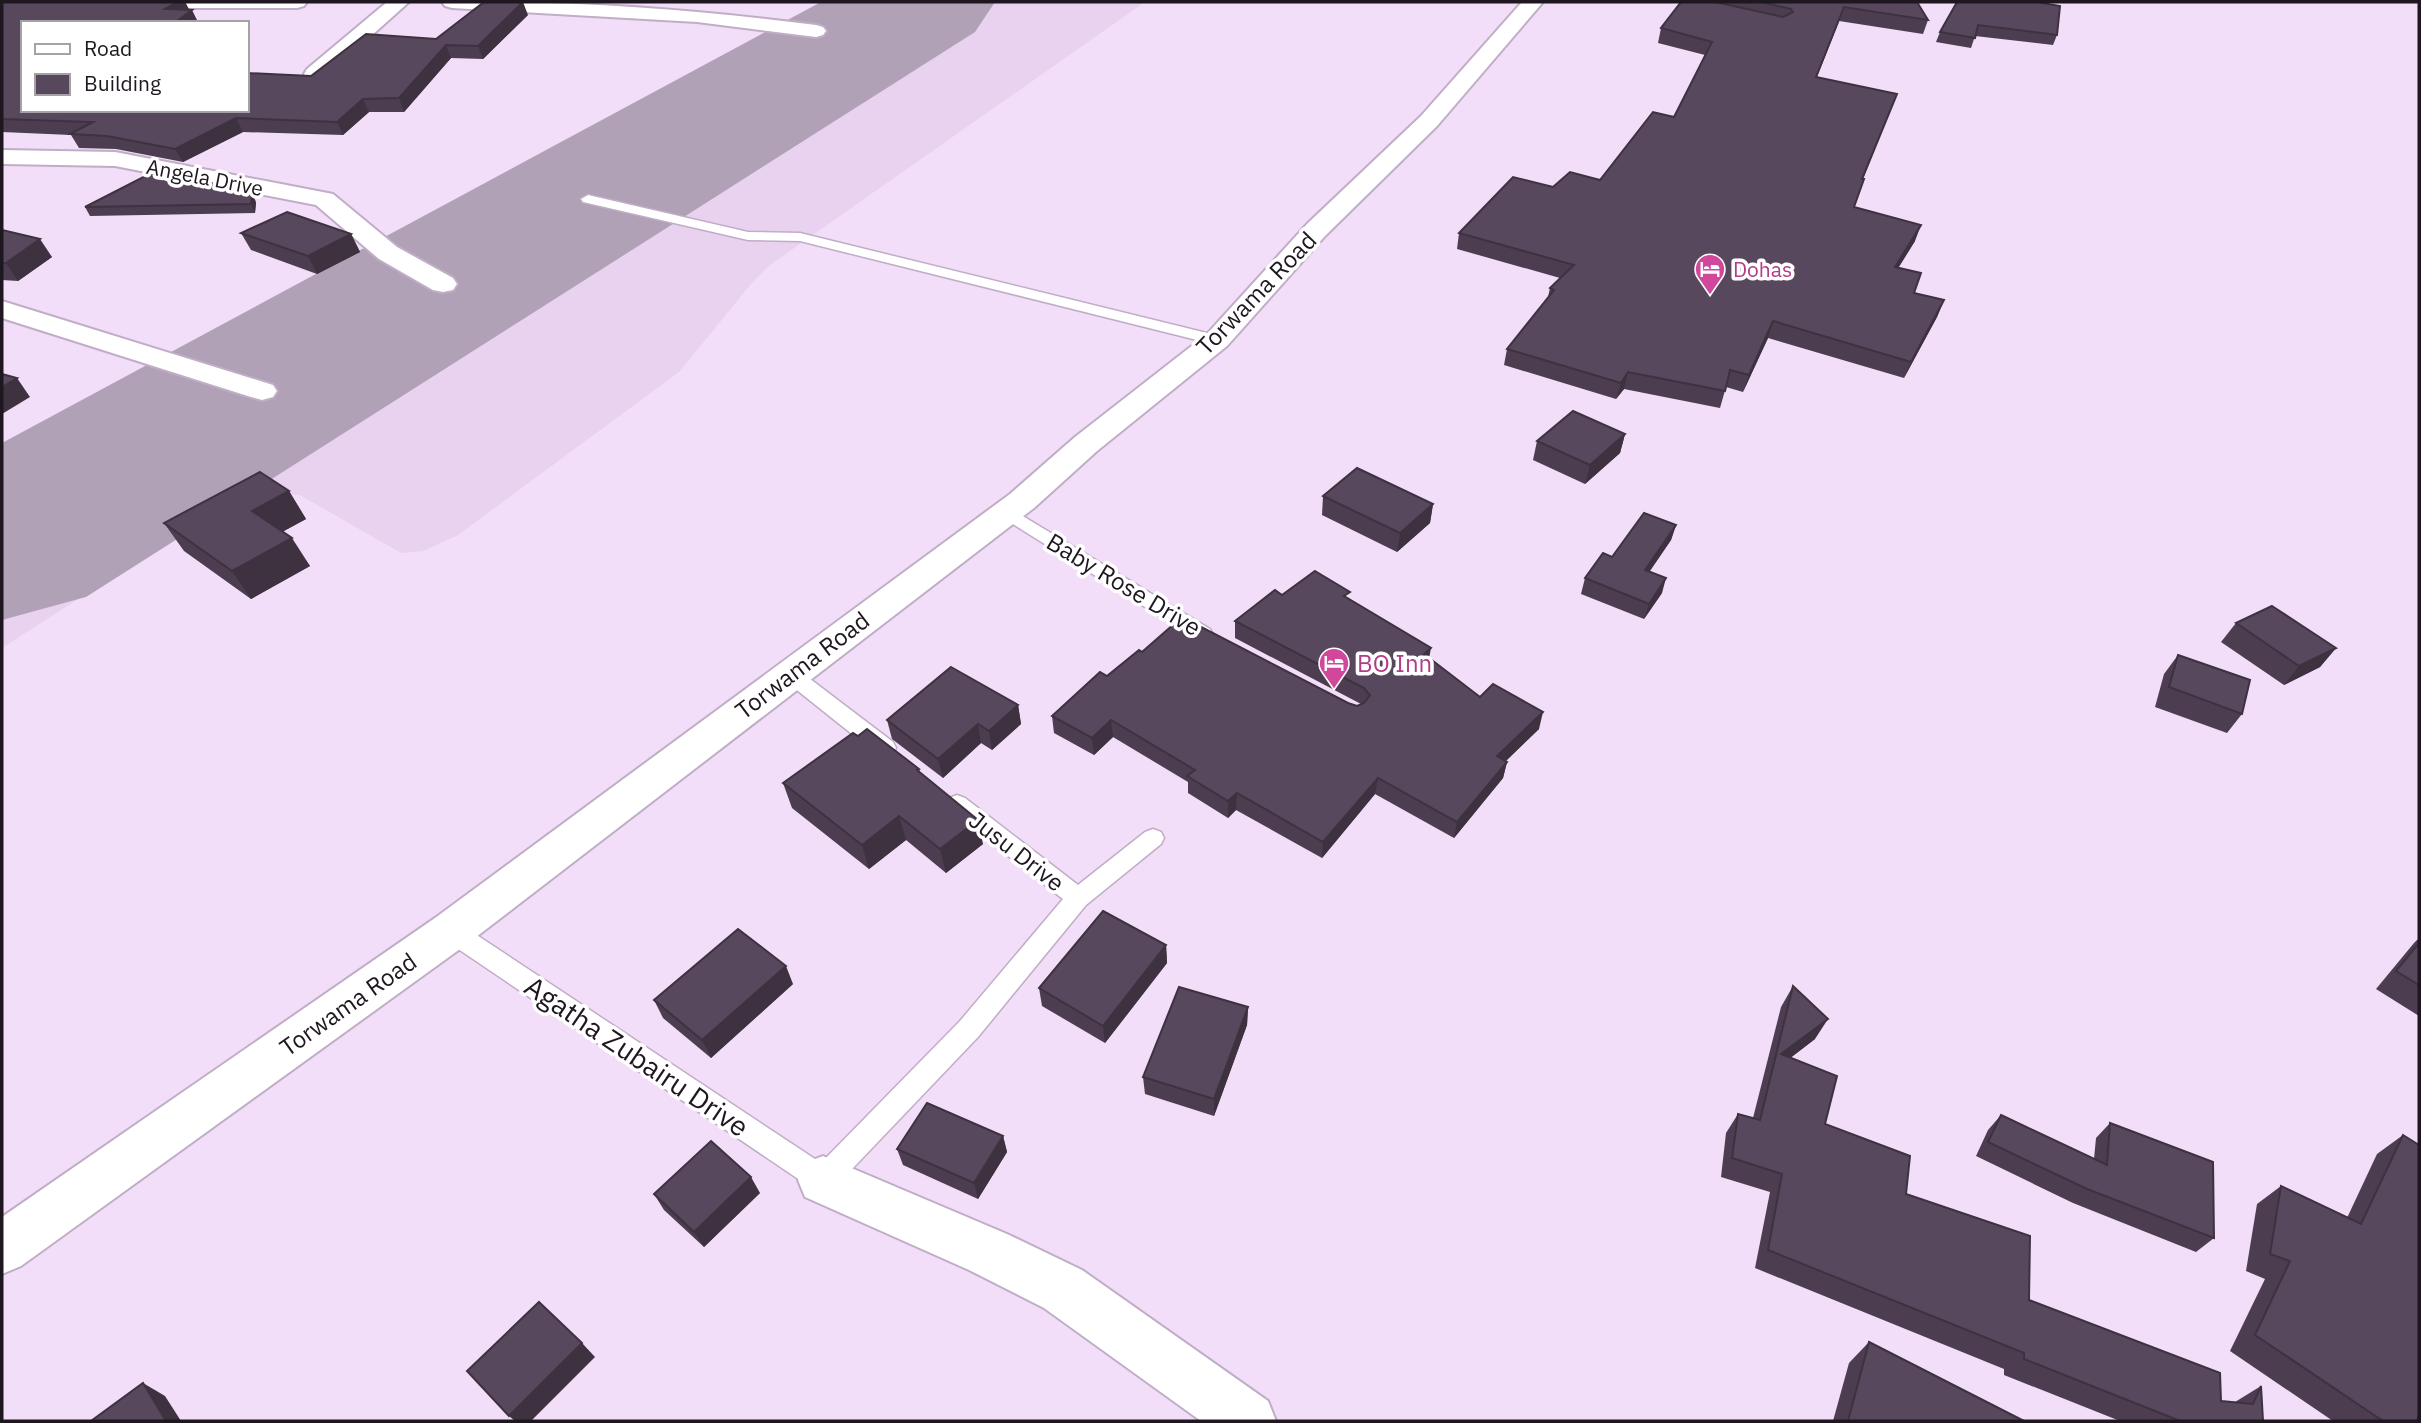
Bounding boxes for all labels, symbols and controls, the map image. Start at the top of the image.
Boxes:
legend [21,21,248,112]
text: Road [84,34,132,62]
text: Building [84,69,161,97]
street label: Angela Drive [144,152,266,202]
street label: Torwama Road [1189,224,1323,362]
hotel icon: Dohas [1693,252,1727,296]
place label: Dohas [1733,255,1792,283]
street label: Baby Rose Drive [1041,525,1207,643]
street label: Torwama Road [728,604,876,726]
hotel icon: BO Inn [1317,646,1351,690]
place label: BO Inn [1357,647,1432,679]
street label: Jusu Drive [963,804,1071,898]
street label: Torwama Road [273,945,423,1063]
street label: Agatha Zubairu Drive [518,967,756,1145]

